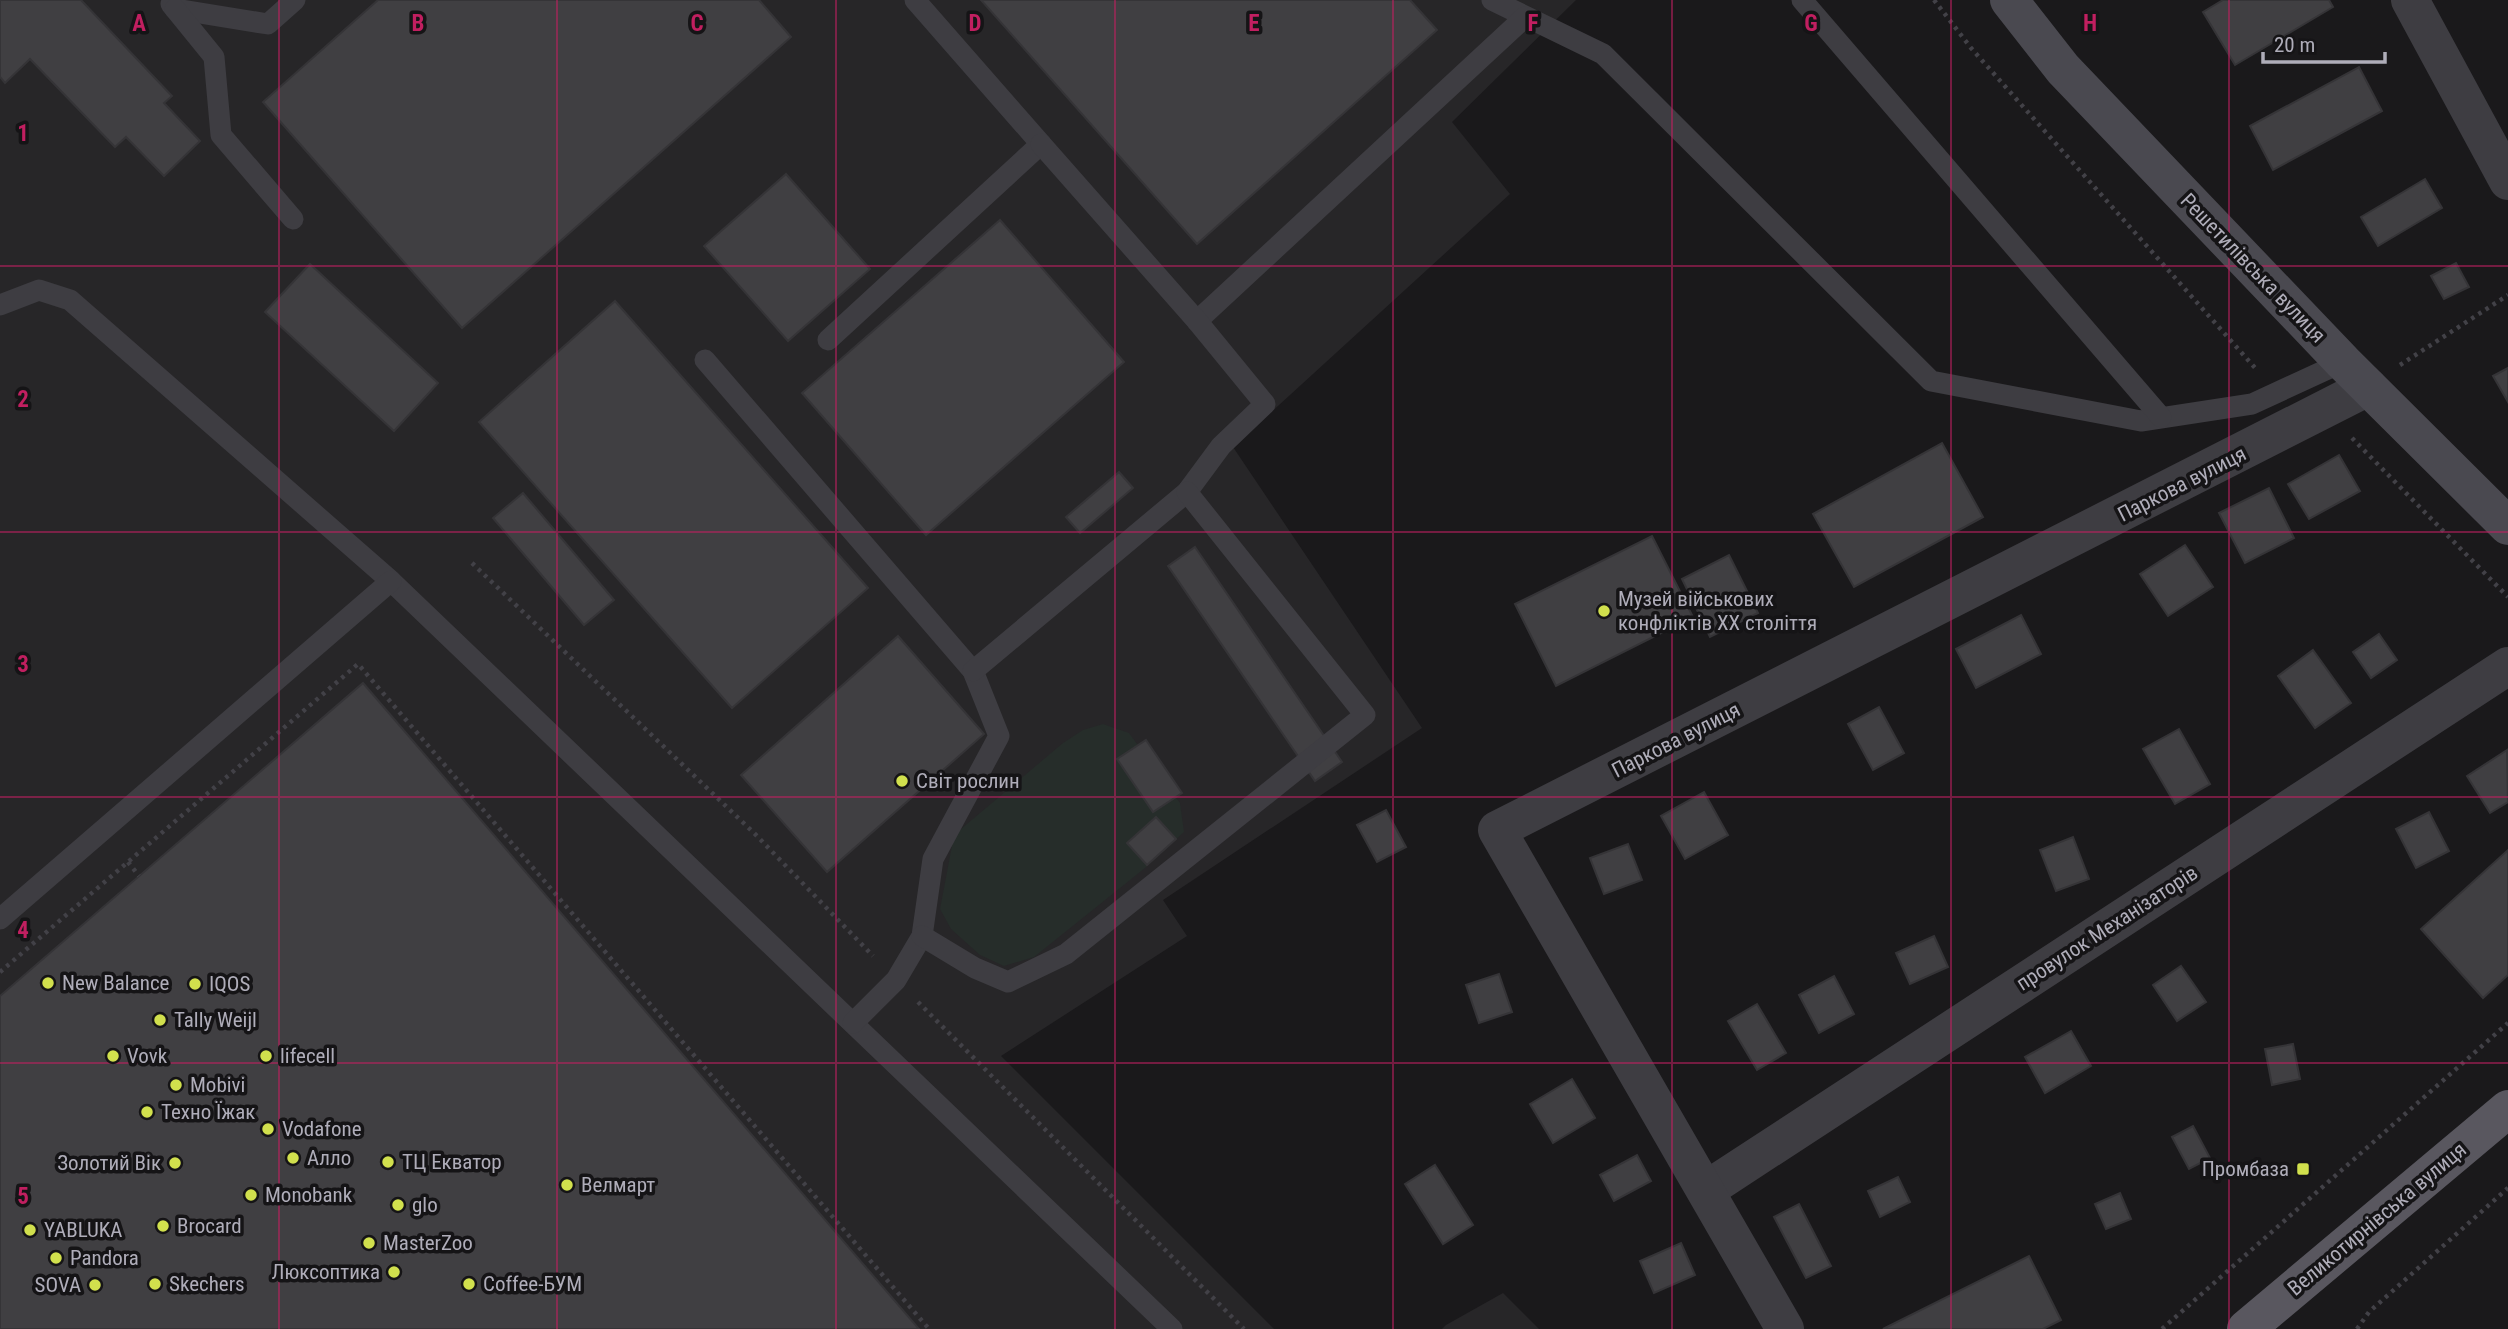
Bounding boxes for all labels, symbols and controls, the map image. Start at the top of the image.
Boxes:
text: A [132,10,146,37]
text: B [412,10,424,37]
text: C [690,10,704,37]
text: D [969,10,982,37]
text: E [1248,10,1260,37]
text: F [1528,10,1539,37]
text: G [1804,10,1818,37]
text: H [2083,10,2097,37]
scale bar [2263,21,2386,65]
text: 20 m [2274,33,2315,57]
text: 1 [17,120,29,147]
street label: Решетилівська вулиця [2176,189,2330,347]
text: 2 [17,386,29,413]
street label: Паркова вулиця [2114,441,2250,527]
place label: Музей військових конфліктів ХХ століття [1618,587,1817,635]
marker: Музей військових конфліктів ХХ століття [1596,603,1612,619]
text: 3 [17,651,29,678]
street label: Паркова вулиця [1608,697,1744,783]
place label: Світ рослин [916,769,1020,793]
marker: Світ рослин [894,773,910,789]
street label: провулок Механізаторів [2012,860,2202,996]
text: 4 [17,917,29,944]
place label: New Balance [62,971,170,995]
place label: IQOS [209,972,250,996]
marker: New Balance [40,975,56,991]
marker: IQOS [187,976,203,992]
place label: Tally Weijl [174,1008,257,1032]
marker: Tally Weijl [152,1012,168,1028]
place label: Vovk [127,1044,168,1068]
place label: lifecell [280,1044,335,1068]
marker: Vovk [105,1048,121,1064]
marker: lifecell [258,1048,274,1064]
place label: Mobivi [190,1073,245,1097]
marker: Mobivi [168,1077,184,1093]
place label: Техно Їжак [161,1100,255,1124]
marker: Техно Їжак [139,1104,155,1120]
place label: Vodafone [282,1117,362,1141]
marker: Vodafone [260,1121,276,1137]
street label: Великотирнівська вулиця [2283,1137,2471,1301]
place label: Алло [307,1146,351,1170]
marker: Алло [285,1150,301,1166]
place label: ТЦ Екватор [402,1150,502,1174]
place label: Золотий Вік [57,1151,161,1175]
marker: ТЦ Екватор [380,1154,396,1170]
marker: Золотий Вік [167,1155,183,1171]
place label: Промбаза [2202,1157,2289,1181]
marker: Промбаза [2295,1161,2311,1177]
place label: Велмарт [581,1173,655,1197]
marker: Велмарт [559,1177,575,1193]
text: 5 [17,1183,29,1210]
place label: Monobank [265,1183,353,1207]
marker: Monobank [243,1187,259,1203]
place label: glo [412,1193,438,1217]
marker: glo [390,1197,406,1213]
place label: Brocard [177,1214,242,1238]
place label: YABLUKA [44,1218,122,1242]
marker: Brocard [155,1218,171,1234]
marker: YABLUKA [22,1222,38,1238]
place label: MasterZoo [383,1231,473,1255]
marker: MasterZoo [361,1235,377,1251]
place label: Pandora [70,1246,139,1270]
marker: Pandora [48,1250,64,1266]
place label: Люксоптика [272,1260,380,1284]
marker: Люксоптика [386,1264,402,1280]
place label: Skechers [169,1272,245,1296]
place label: Coffee-БУМ [483,1272,582,1296]
place label: SOVA [35,1273,81,1297]
marker: Skechers [147,1276,163,1292]
marker: Coffee-БУМ [461,1276,477,1292]
marker: SOVA [87,1277,103,1293]

